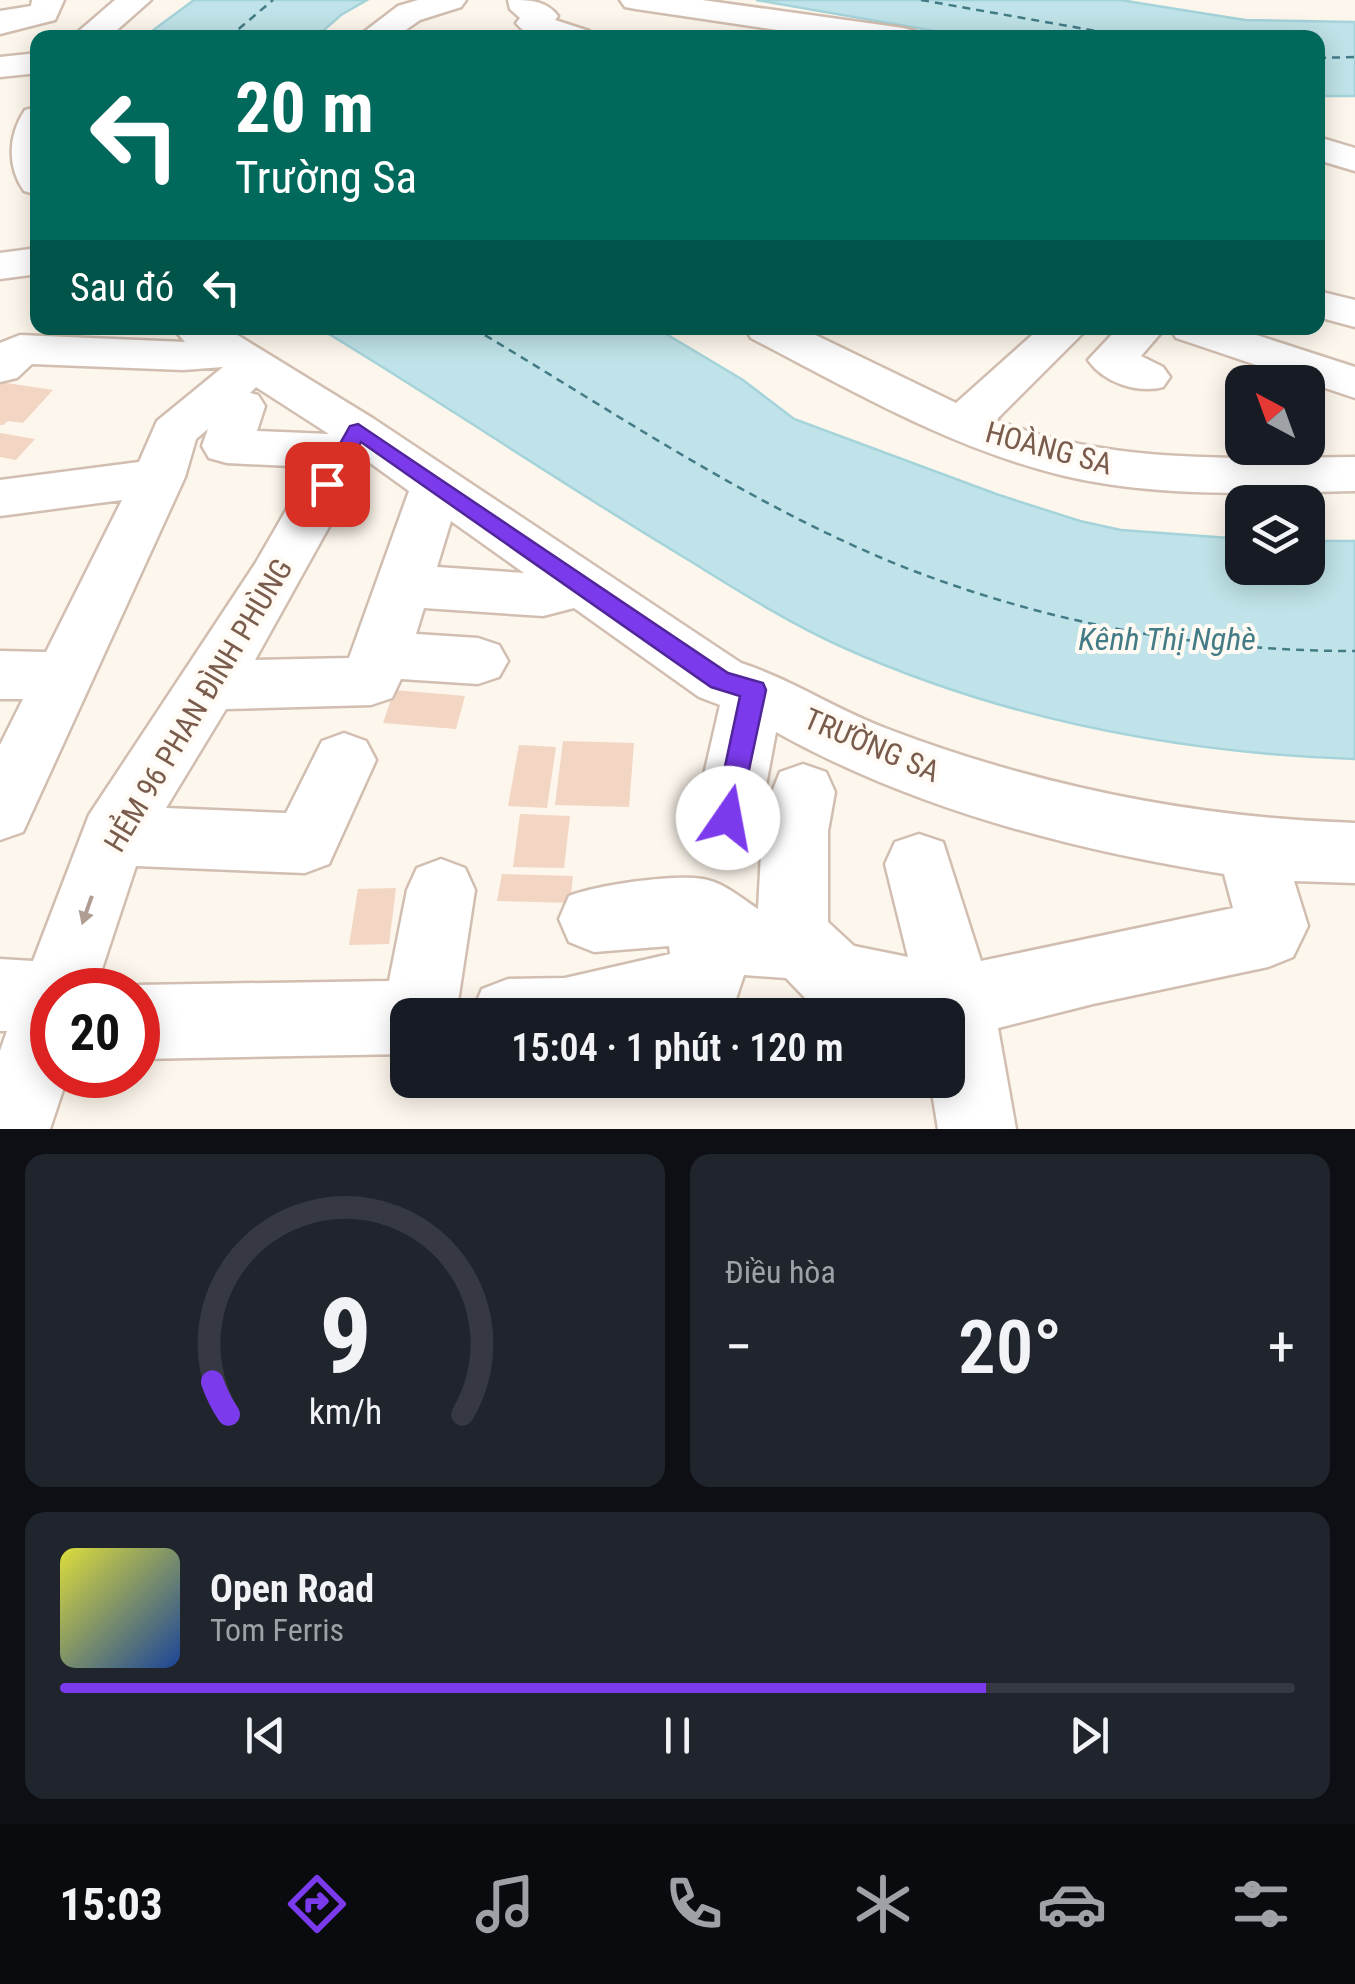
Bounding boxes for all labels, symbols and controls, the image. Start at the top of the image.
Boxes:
text: 20 m [235,67,374,149]
icon: left [70,70,200,200]
text: Trường Sa [235,151,417,204]
icon: left [194,260,249,315]
text: Sau đó [70,266,174,310]
north arrow [1225,365,1325,465]
map controls [1225,365,1325,585]
street label: HOÀNG SA [982,414,1116,482]
pin [285,442,370,527]
icon: arrive [300,457,355,512]
button: layers [1225,485,1325,585]
street label: HẺM 96 PHAN ĐÌNH PHÙNG [96,552,299,858]
water label: Kênh Thị Nghè [1078,620,1256,658]
street label: TRƯỜNG SA [799,701,945,789]
position arrow [676,766,780,870]
one-way arrow [79,896,94,926]
speed limit sign: 20 [30,968,160,1098]
text: 15:04 · 1 phút · 120 m [511,1026,844,1070]
text: Điều hòa [725,1253,836,1291]
text: 9 [319,1276,371,1397]
text: 20° [958,1303,1062,1391]
text: − [725,1315,753,1379]
text: + [1268,1315,1295,1379]
text: km/h [308,1391,382,1433]
text: Open Road [210,1567,374,1611]
text: Tom Ferris [210,1611,344,1649]
icon: previous [238,1708,293,1763]
icon: pause [650,1708,705,1763]
icon: next [1062,1708,1117,1763]
icon: directions [282,1869,352,1939]
icon: music [470,1869,540,1939]
icon: phone [659,1869,729,1939]
icon: climate [848,1869,918,1939]
icon: car [1037,1869,1107,1939]
icon: filters [1226,1869,1296,1939]
text: 15:03 [59,1878,163,1931]

